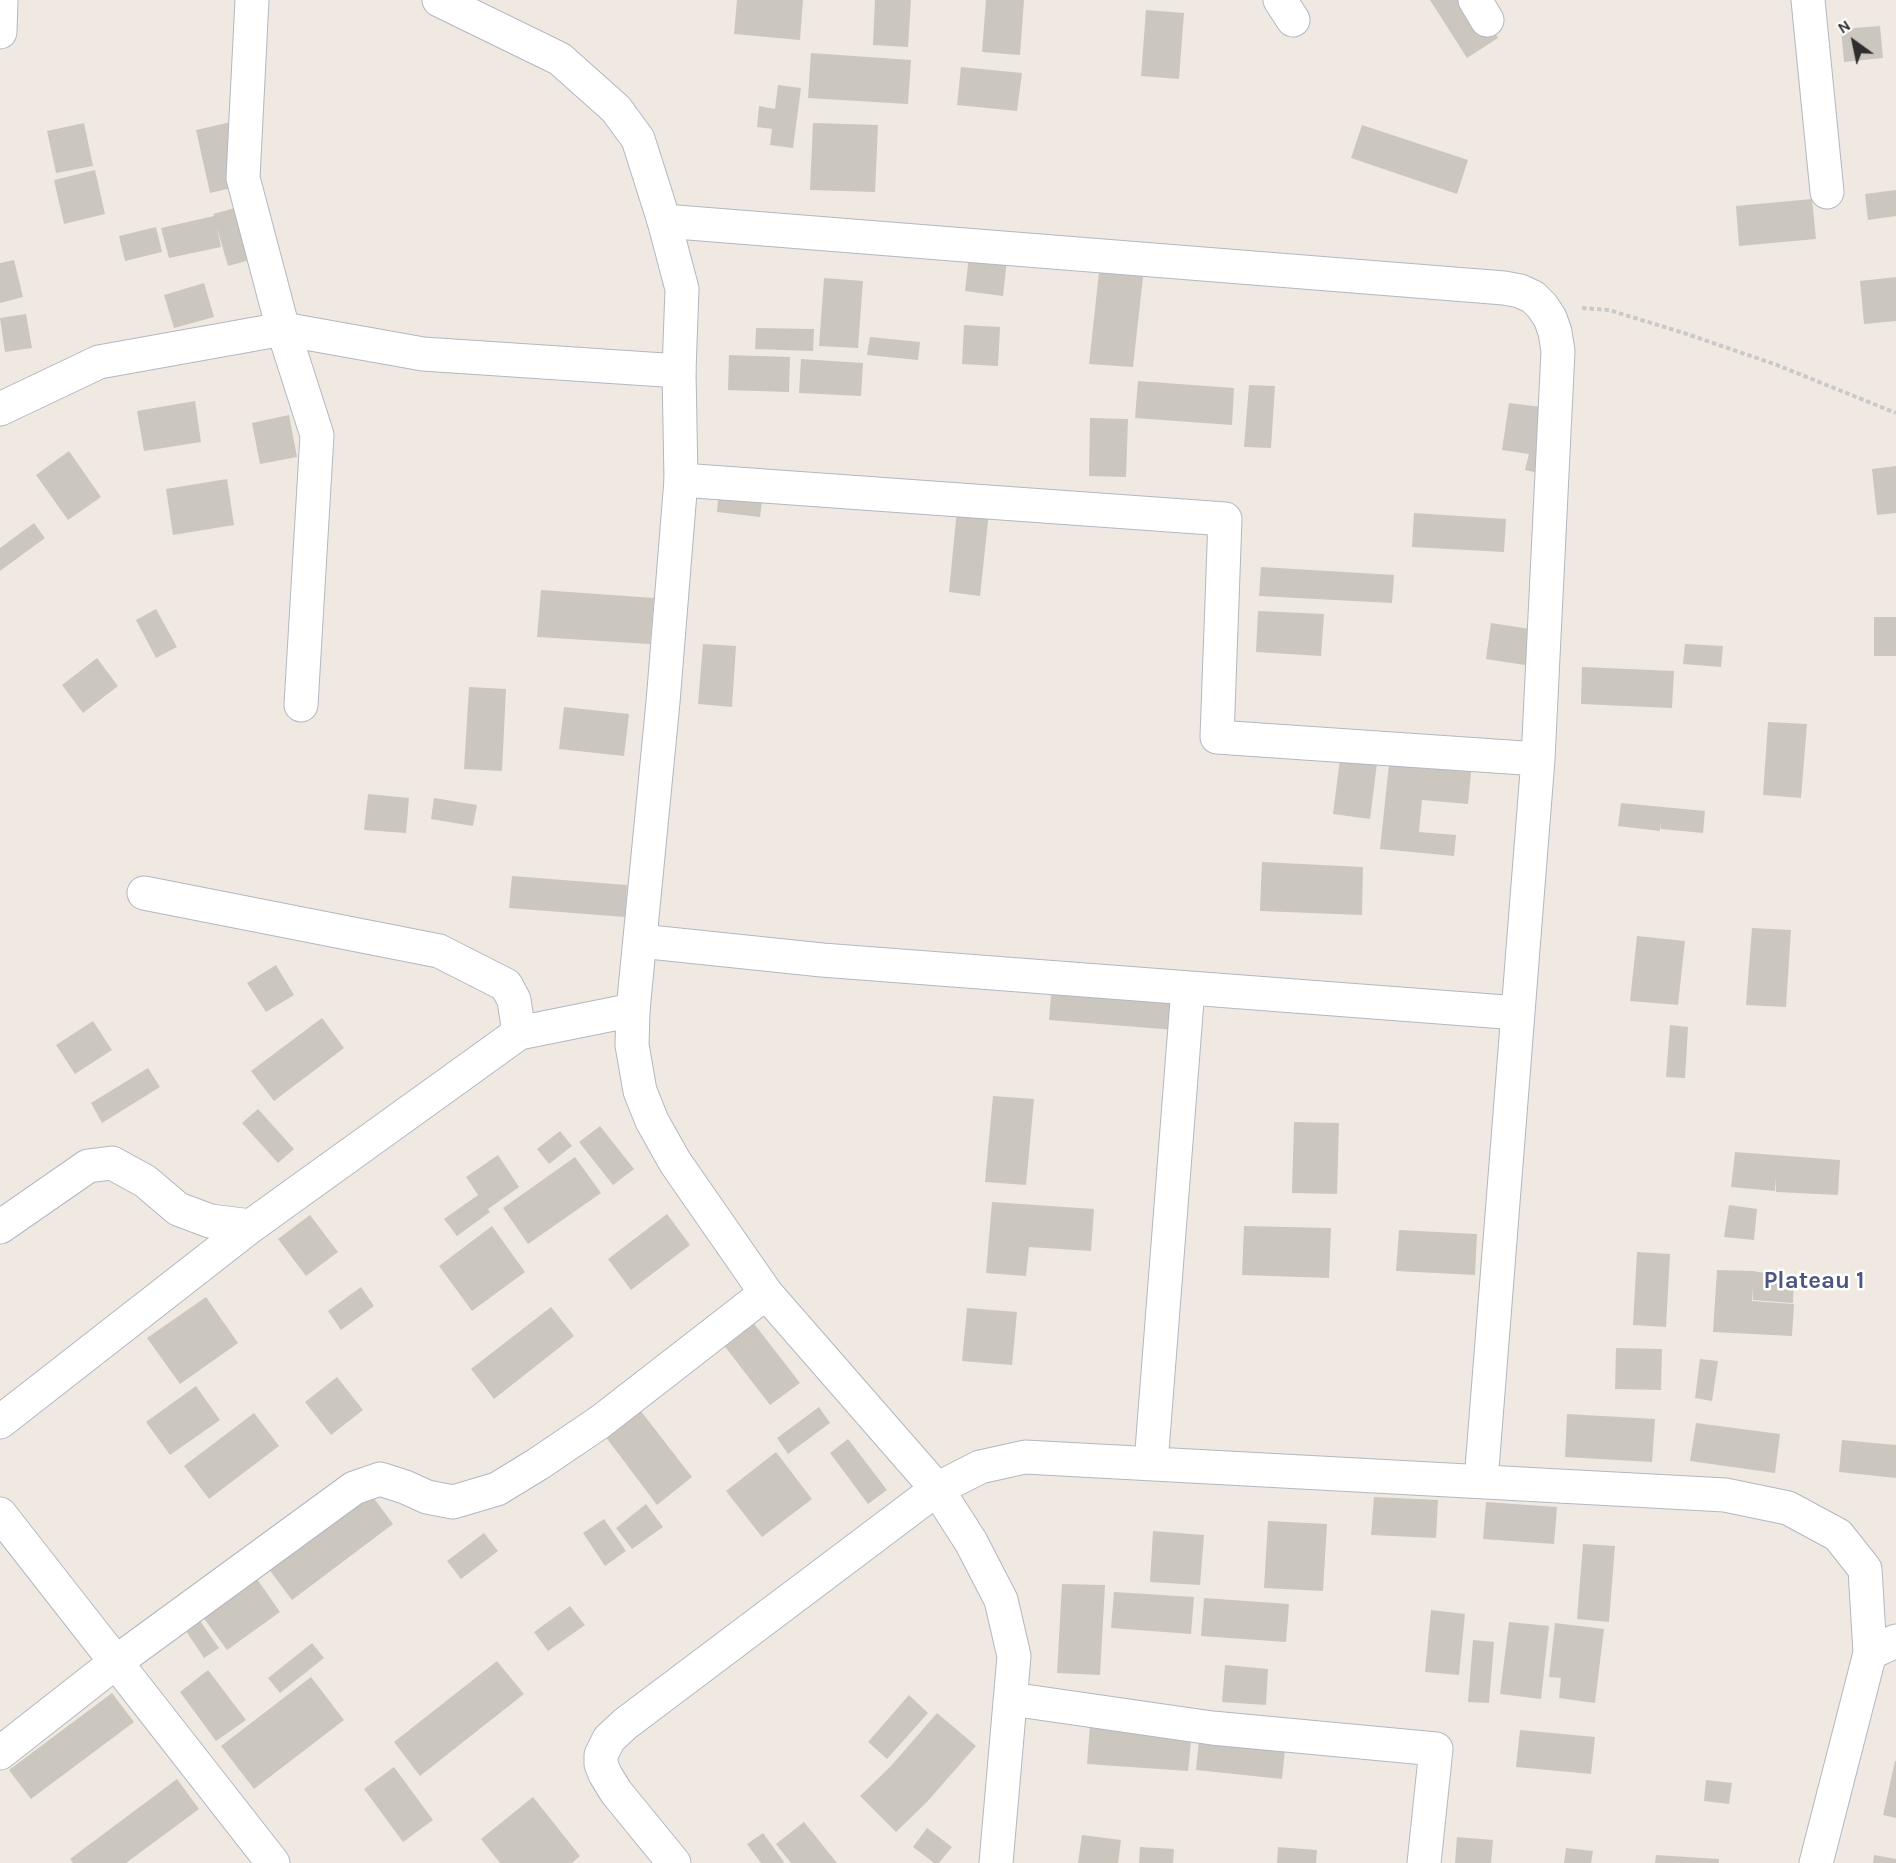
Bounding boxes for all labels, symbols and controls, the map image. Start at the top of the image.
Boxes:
north arrow [1824,12,1884,72]
text: N [1834,15,1854,38]
district label: Plateau 1 [1763,1267,1865,1295]

